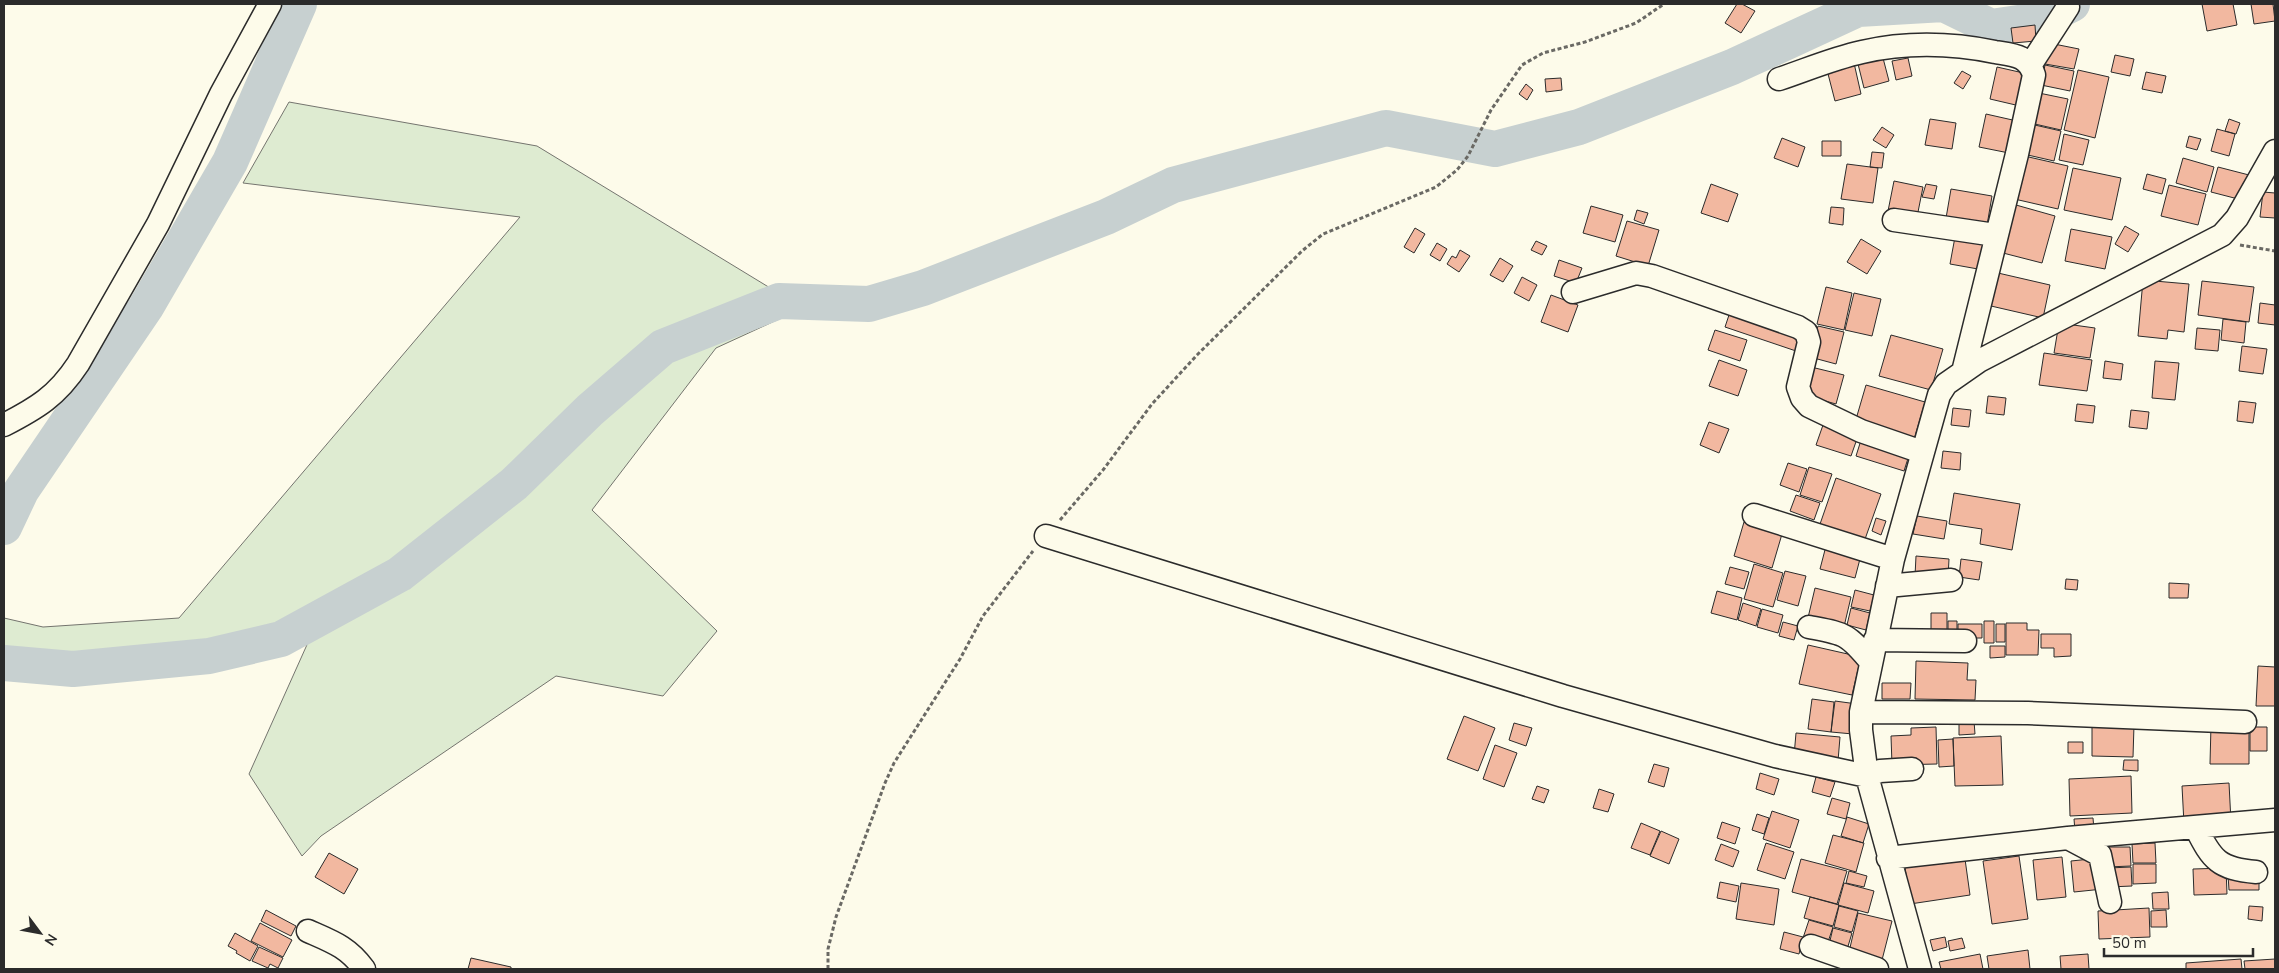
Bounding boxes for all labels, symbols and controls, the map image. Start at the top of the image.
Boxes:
north arrow [15,908,65,958]
scale bar [2104,926,2253,958]
text: N [40,930,61,949]
text: 50 m [2112,933,2147,953]

